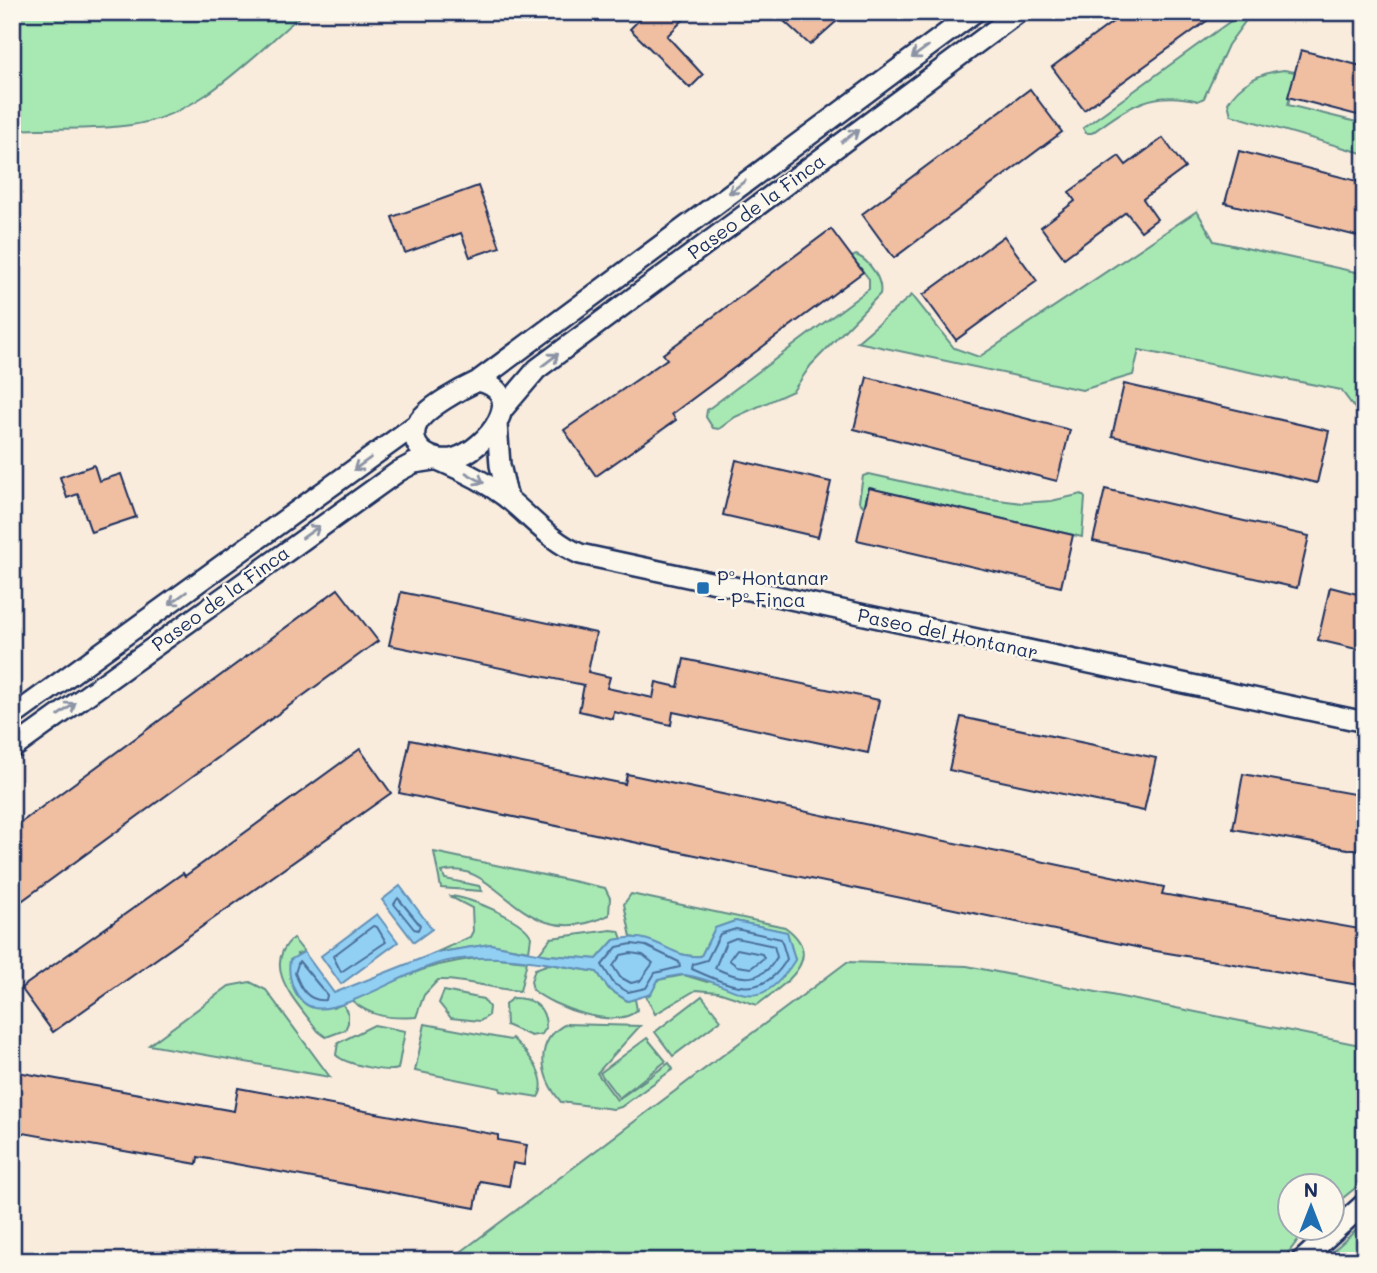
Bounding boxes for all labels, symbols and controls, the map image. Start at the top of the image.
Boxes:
one-way arrow [911,45,930,60]
one-way arrow [840,129,859,144]
street label: Paseo de la Finca [682,148,830,264]
one-way arrow [727,179,746,194]
one-way arrow [540,352,559,367]
one-way arrow [353,457,372,472]
one-way arrow [465,471,485,485]
one-way arrow [301,525,320,539]
street label: Paseo de la Finca [146,540,294,656]
place label: Pº Hontanar - Pº Finca [717,565,829,612]
marker: Pº Hontanar - Pº Finca [695,580,711,596]
one-way arrow [169,590,187,605]
street label: Paseo del Hontanar [855,602,1041,664]
one-way arrow [57,702,76,716]
north arrow [1276,1172,1346,1242]
text: N [1304,1177,1318,1202]

